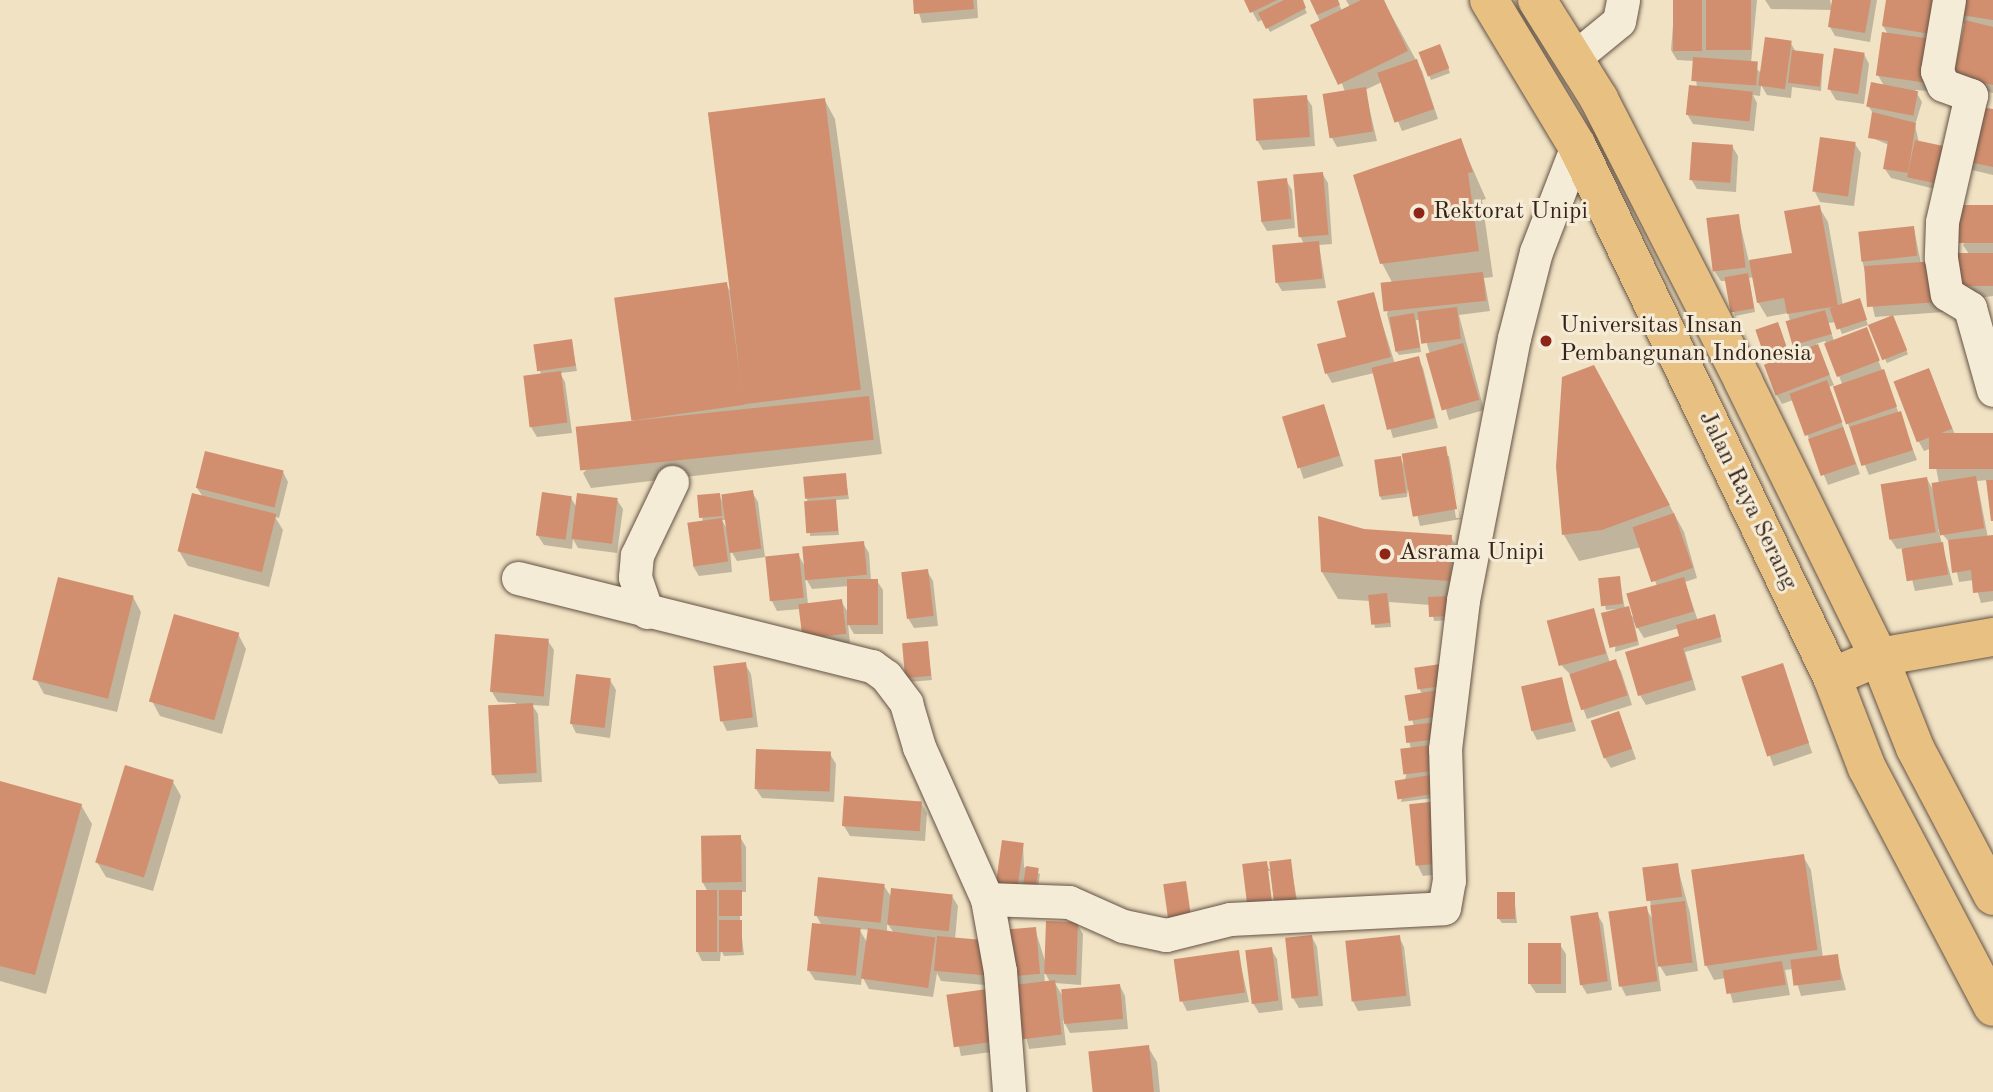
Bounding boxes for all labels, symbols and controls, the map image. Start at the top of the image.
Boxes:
place label: Rektorat Unipi [1433,199,1588,227]
marker: Rektorat Unipi [1411,205,1427,221]
place label: Universitas Insan Pembangunan Indonesia [1560,313,1812,369]
marker: Universitas Insan Pembangunan Indonesia [1538,333,1554,349]
street label: Jalan Raya Serang [1691,407,1803,595]
place label: Asrama Unipi [1399,540,1544,568]
marker: Asrama Unipi [1377,546,1393,562]

